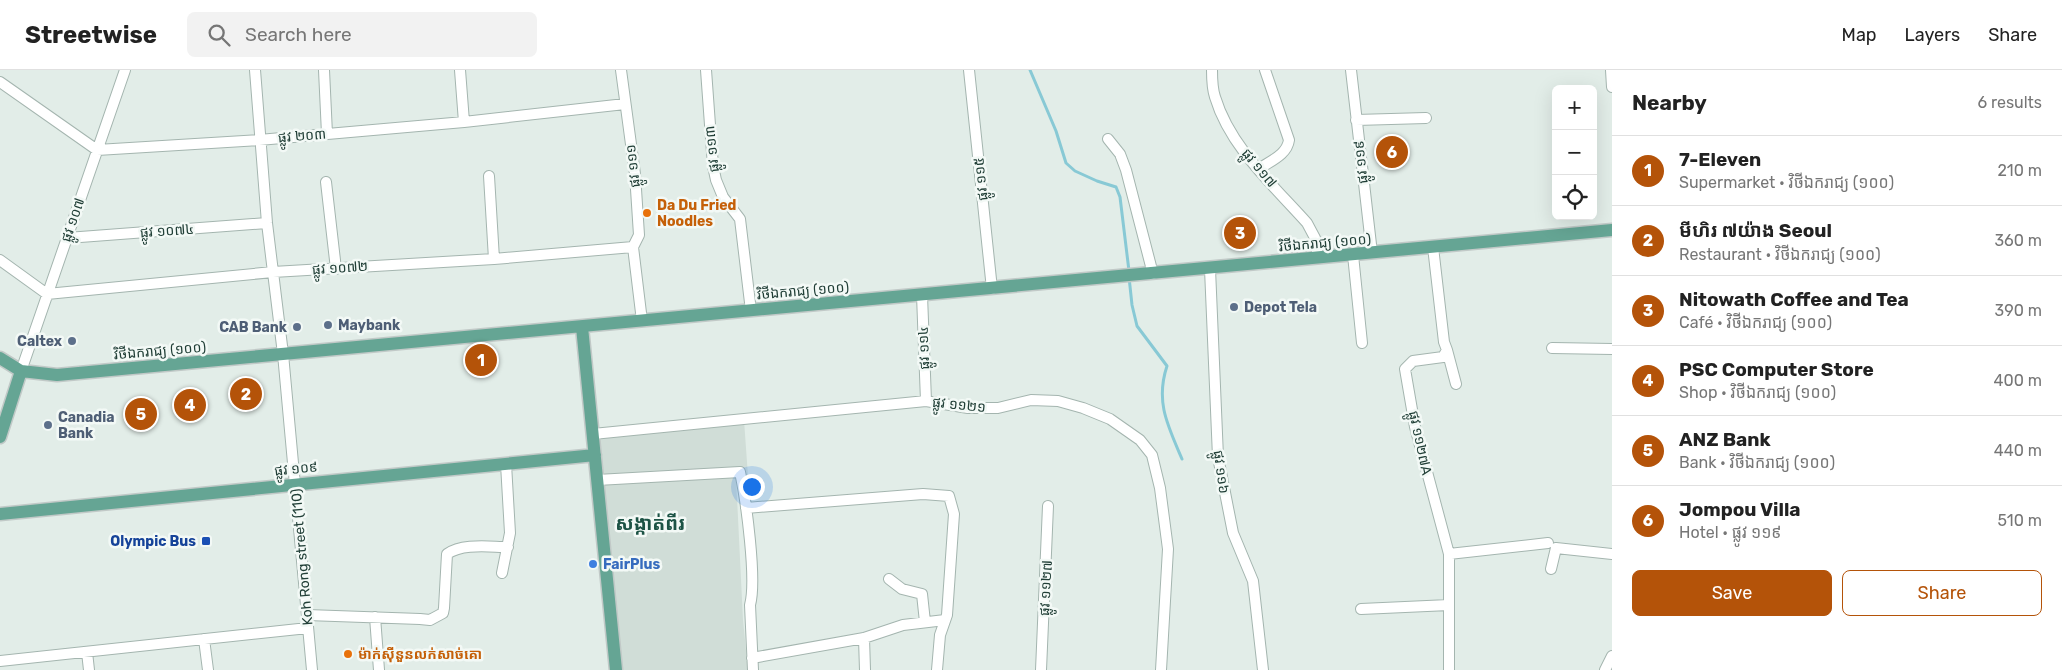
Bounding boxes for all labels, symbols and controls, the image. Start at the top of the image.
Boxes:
search box [187,12,537,57]
text: Streetwise [25,21,157,49]
icon: search [205,21,233,49]
text: Search here [245,23,352,46]
text: Map [1842,24,1877,46]
text: Layers [1905,24,1960,46]
text: Share [1988,24,2037,46]
map controls [1552,85,1597,220]
button: + [1552,85,1597,130]
text: Nearby [1632,90,1707,115]
text: 6 results [1977,93,2042,112]
street label: ផ្លូវ ២០៣ [277,125,327,150]
street label: ផ្លូវ ១១៣ [701,125,726,173]
button: − [1552,130,1597,175]
pin: 6 [1376,133,1408,171]
street label: ផ្លូវ ១១៩ [1350,139,1375,185]
street label: ផ្លូវ ១១១ [622,143,647,189]
street label: ផ្លូវ ១១៧ [1235,145,1280,193]
text: 7-Eleven [1679,148,1761,171]
street label: ផ្លូវ ១១៥ [970,156,995,202]
text: 1 [1644,161,1652,180]
text: 210 m [1997,161,2042,180]
text: Supermarket · វិថីឯករាជ្យ (១០០) [1679,173,1894,192]
button: locate [1552,175,1597,220]
street label: ផ្លូវ ១០៧ [58,196,91,245]
place label: Da Du Fried Noodles [657,197,736,230]
marker: Da Du Fried Noodles [641,207,653,219]
pin: 3 [1224,214,1256,252]
text: មីហិរ ៧យ៉ាង Seoul [1679,219,1832,242]
street label: ផ្លូវ ១០៧៤ [139,221,195,245]
street label: វិថីឯករាជ្យ (១០០) [1278,230,1372,256]
text: 2 [1643,231,1653,250]
text: 360 m [1994,231,2042,250]
text: Restaurant · វិថីឯករាជ្យ (១០០) [1679,245,1881,264]
street label: ផ្លូវ ១០៧២ [311,258,369,282]
street label: វិថីឯករាជ្យ (១០០) [756,278,850,304]
text: Nitowath Coffee and Tea [1679,288,1909,311]
place label: Depot Tela [1244,299,1317,316]
marker: Depot Tela [1228,301,1240,313]
text: 3 [1643,301,1653,320]
text: 390 m [1995,301,2042,320]
text: Café · វិថីឯករាជ្យ (១០០) [1679,313,1832,332]
place label: Maybank [338,317,401,334]
place label: CAB Bank [219,319,288,336]
marker: Maybank [322,319,334,331]
marker: CAB Bank [291,321,303,333]
street label: ផ្លូវ ១១៤ [915,326,936,370]
place label: Caltex [17,333,63,350]
marker: Caltex [66,335,78,347]
street label: វិថីឯករាជ្យ (១០០) [113,338,207,364]
pin: 1 [465,341,497,379]
text: PSC Computer Store [1679,358,1874,381]
text: 4 [1643,371,1653,390]
text: 400 m [1994,371,2042,390]
pin: 2 [230,375,262,413]
text: Shop · វិថីឯករាជ្យ (១០០) [1679,383,1836,402]
pin: 4 [174,386,206,424]
street label: ផ្លូវ ១១២១ [931,394,987,419]
pin: 5 [125,395,157,433]
place label: Canadia Bank [58,409,114,442]
street label: ផ្លូវ ១១២៧A [1402,409,1435,478]
marker: Canadia Bank [42,419,54,431]
text: ANZ Bank [1679,428,1771,451]
text: 5 [1643,441,1653,460]
text: 440 m [1994,441,2042,460]
street label: ផ្លូវ ១១៦ [1206,449,1232,495]
text: Bank · វិថីឯករាជ្យ (១០០) [1679,453,1835,472]
street label: ផ្លូវ ១០៩ [273,458,319,483]
your location [739,474,765,500]
street label: Koh Rong street (110) [288,488,316,626]
text: Jompou Villa [1679,498,1801,521]
text: 6 [1643,511,1653,530]
text: 510 m [1998,511,2042,530]
district label: សង្កាត់ពីរ [615,512,685,535]
text: Hotel · ផ្លូវ ១១៩ [1679,523,1782,542]
place label: Olympic Bus [110,533,196,550]
marker: Olympic Bus [200,535,212,547]
place label: FairPlus [603,556,660,573]
marker: FairPlus [587,558,599,570]
street label: ផ្លូវ ១១២៧ [1036,560,1059,617]
button: Save [1632,570,1832,616]
button: Share [1842,570,2042,616]
place label: ម៉ាក់សុីនួនលក់សាច់គោ [358,646,482,663]
marker: ម៉ាក់សុីនួនលក់សាច់គោ [342,648,354,660]

